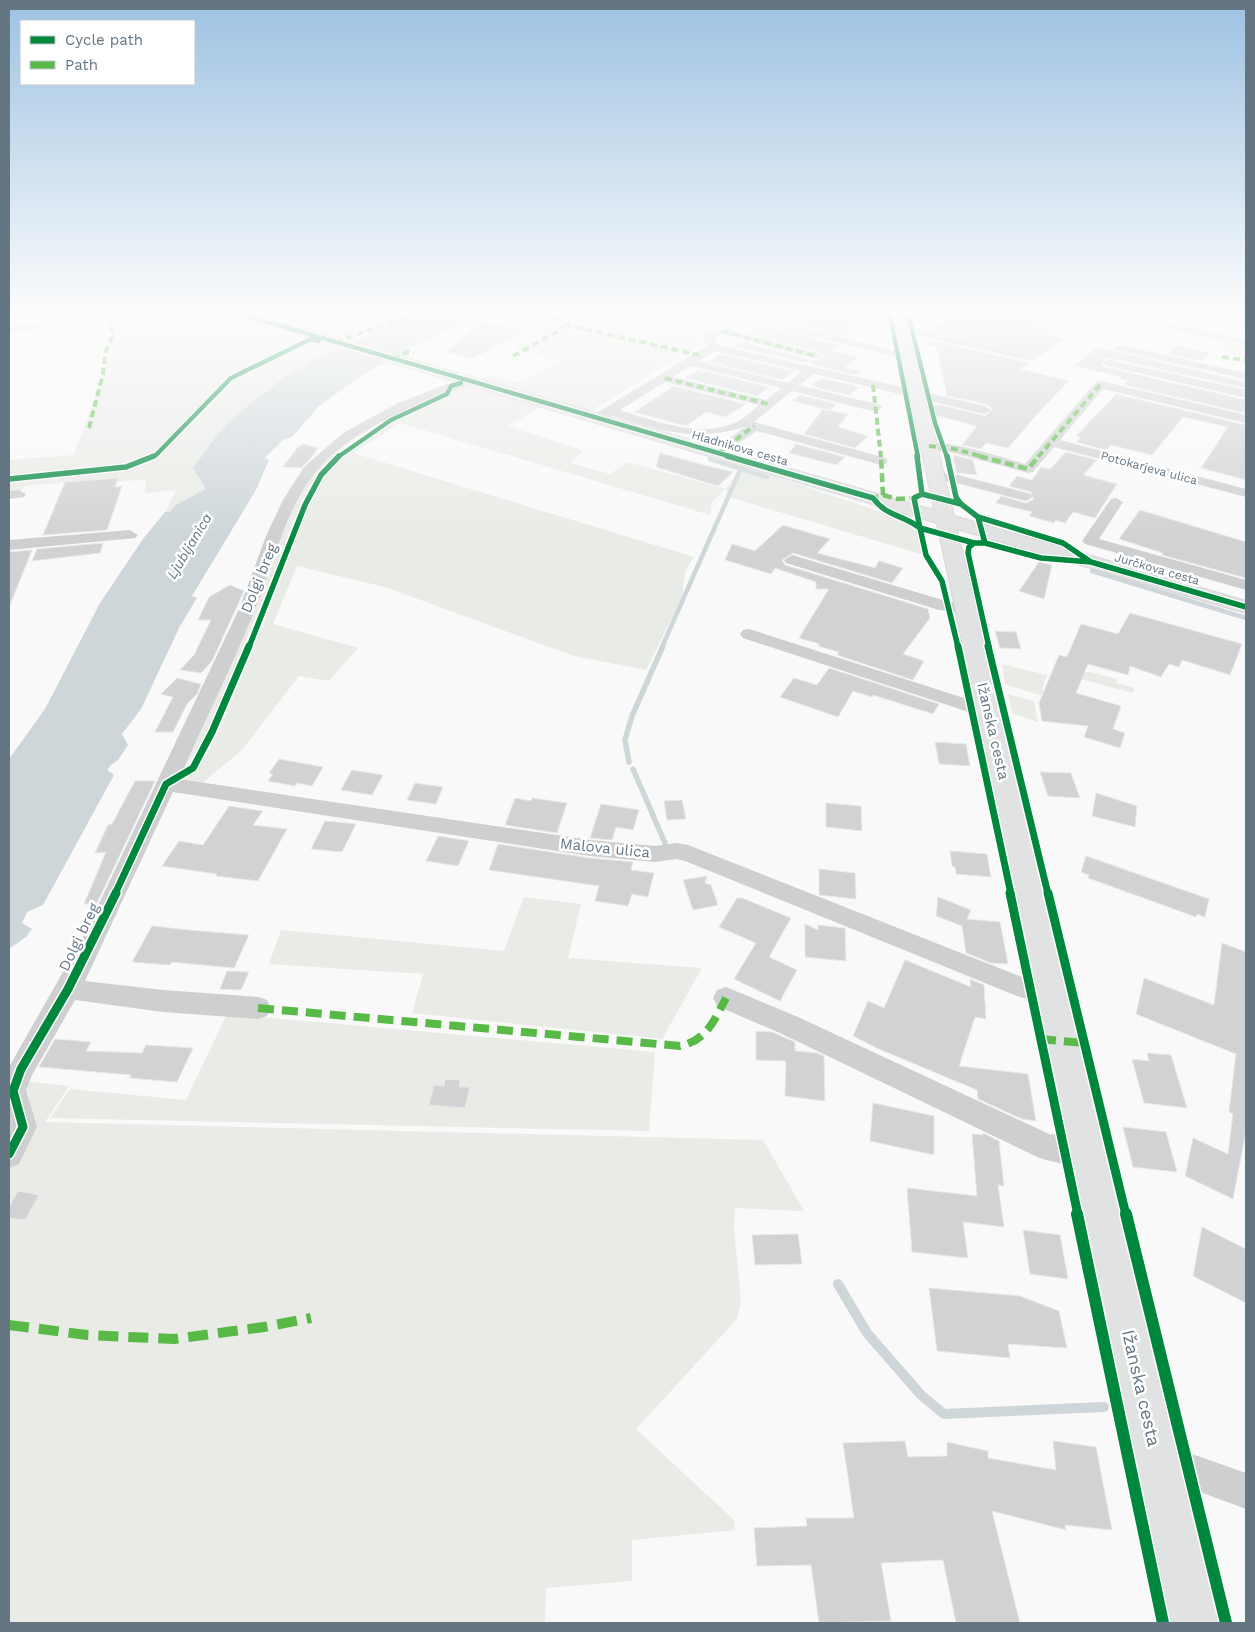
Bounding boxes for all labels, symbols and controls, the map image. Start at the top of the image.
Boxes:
legend [20,20,195,85]
text: Cycle path [65,31,143,49]
text: Path [65,56,98,74]
street label: Hladnikova cesta [690,428,790,469]
street label: Potokarjeva ulica [1099,448,1199,488]
water label: Ljubljanica [163,510,215,582]
street label: Dolgi breg [237,541,281,615]
street label: Jurčkova cesta [1113,550,1201,588]
street label: Ižanska cesta [973,681,1013,782]
street label: Malova ulica [559,834,651,862]
street label: Dolgi breg [55,900,103,974]
street label: Ižanska cesta [1118,1327,1165,1448]

